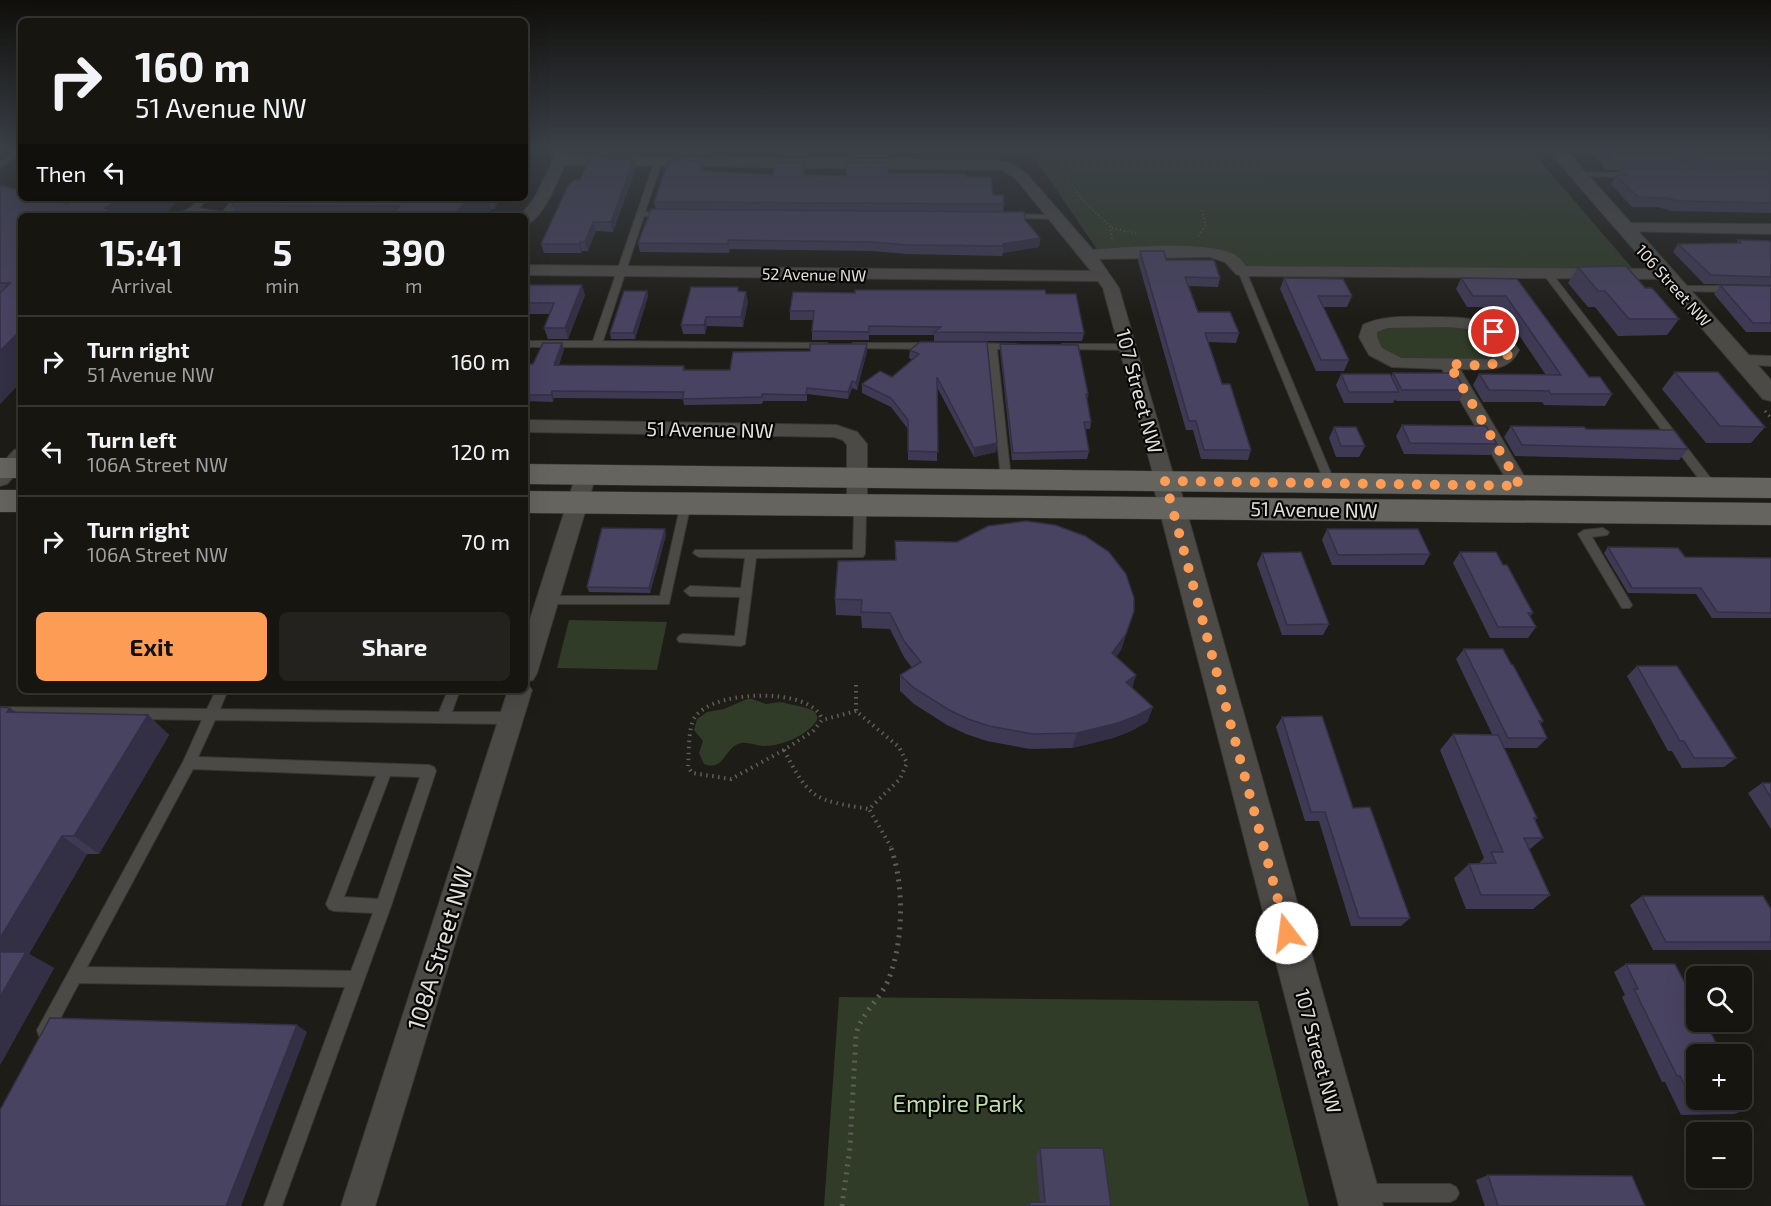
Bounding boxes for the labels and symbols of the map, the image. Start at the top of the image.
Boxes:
street label: 106 Street NW [1632,240,1716,330]
street label: 52 Avenue NW [762,264,866,284]
pin [1468,306,1519,357]
street label: 107 Street NW [1112,326,1168,456]
street label: 51 Avenue NW [646,416,774,442]
street label: 51 Avenue NW [1250,496,1378,522]
street label: 108A Street NW [400,862,478,1034]
position arrow [1255,901,1319,965]
street label: 107 Street NW [1291,986,1347,1116]
park label: Empire Park [893,1088,1023,1117]

